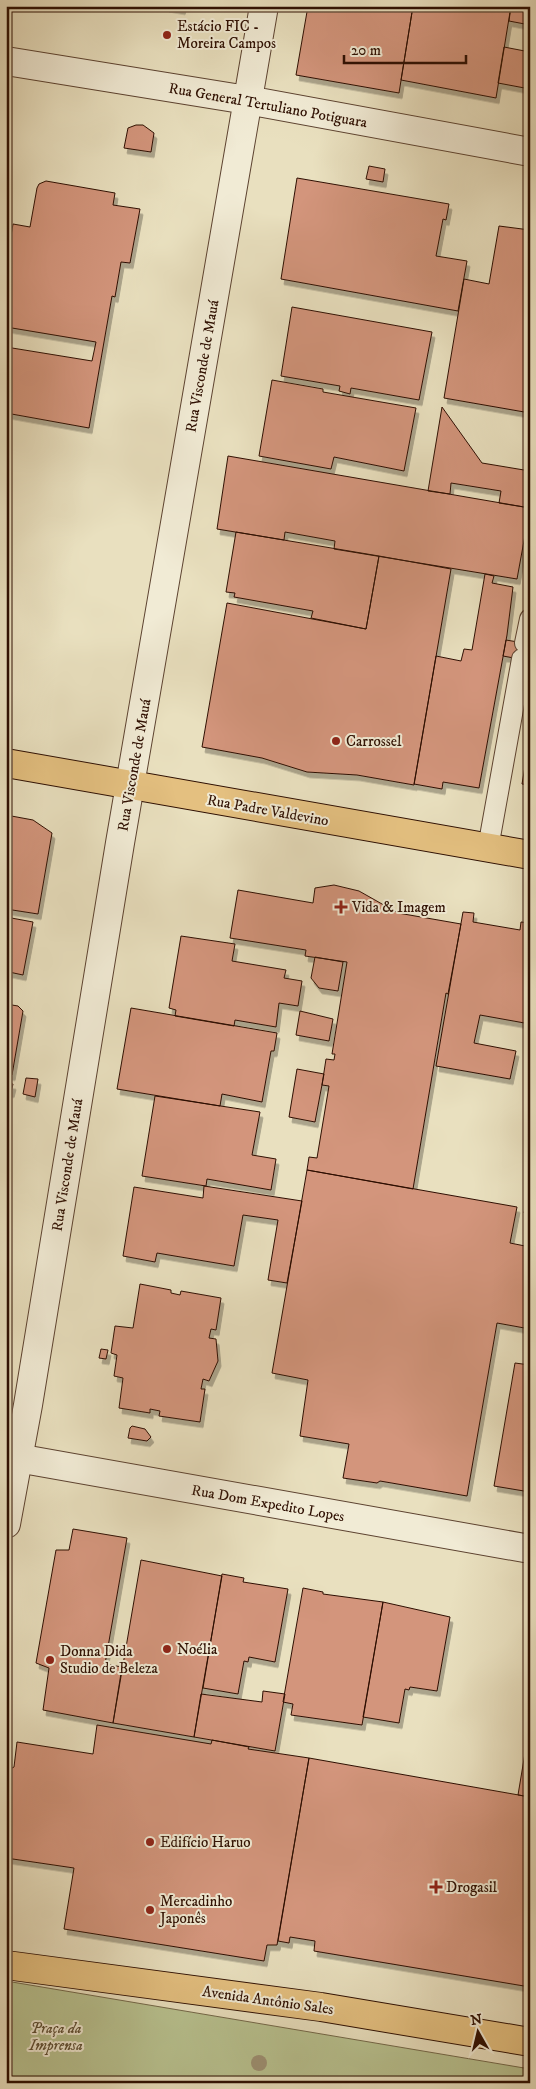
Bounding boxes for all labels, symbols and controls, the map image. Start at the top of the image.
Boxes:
place label: Estácio FIC - Moreira Campos [177,17,276,53]
marker: Estácio FIC - Moreira Campos [161,29,173,41]
scale bar [344,32,466,64]
text: 20 m [351,41,381,60]
street label: Rua General Tertuliano Potiguara [167,79,369,132]
street label: Rua Visconde de Mauá [181,298,224,434]
street label: Rua Visconde de Mauá [113,697,156,833]
place label: Carrossel [346,732,402,751]
marker: Carrossel [330,735,342,747]
street label: Rua Padre Valdevino [206,790,330,831]
place label: Vida & Imagem [351,898,446,917]
marker: Vida & Imagem [334,900,348,914]
street label: Rua Visconde de Mauá [48,1097,87,1233]
street label: Rua Dom Expedito Lopes [190,1481,346,1526]
place label: Noélia [177,1640,218,1659]
place label: Donna Dida Studio de Beleza [60,1642,159,1678]
marker: Noélia [161,1643,173,1655]
marker: Donna Dida Studio de Beleza [44,1654,56,1666]
place label: Edifício Haruo [160,1833,251,1852]
marker: Edifício Haruo [144,1836,156,1848]
place label: Drogasil [446,1878,498,1897]
marker: Drogasil [430,1881,442,1893]
place label: Mercadinho Japonês [158,1892,232,1928]
marker: Mercadinho Japonês [144,1904,156,1916]
street label: Avenida Antônio Sales [201,1982,335,2019]
north arrow [454,2006,504,2056]
text: N [469,2010,484,2030]
park label: Praça da Imprensa [28,2019,83,2055]

